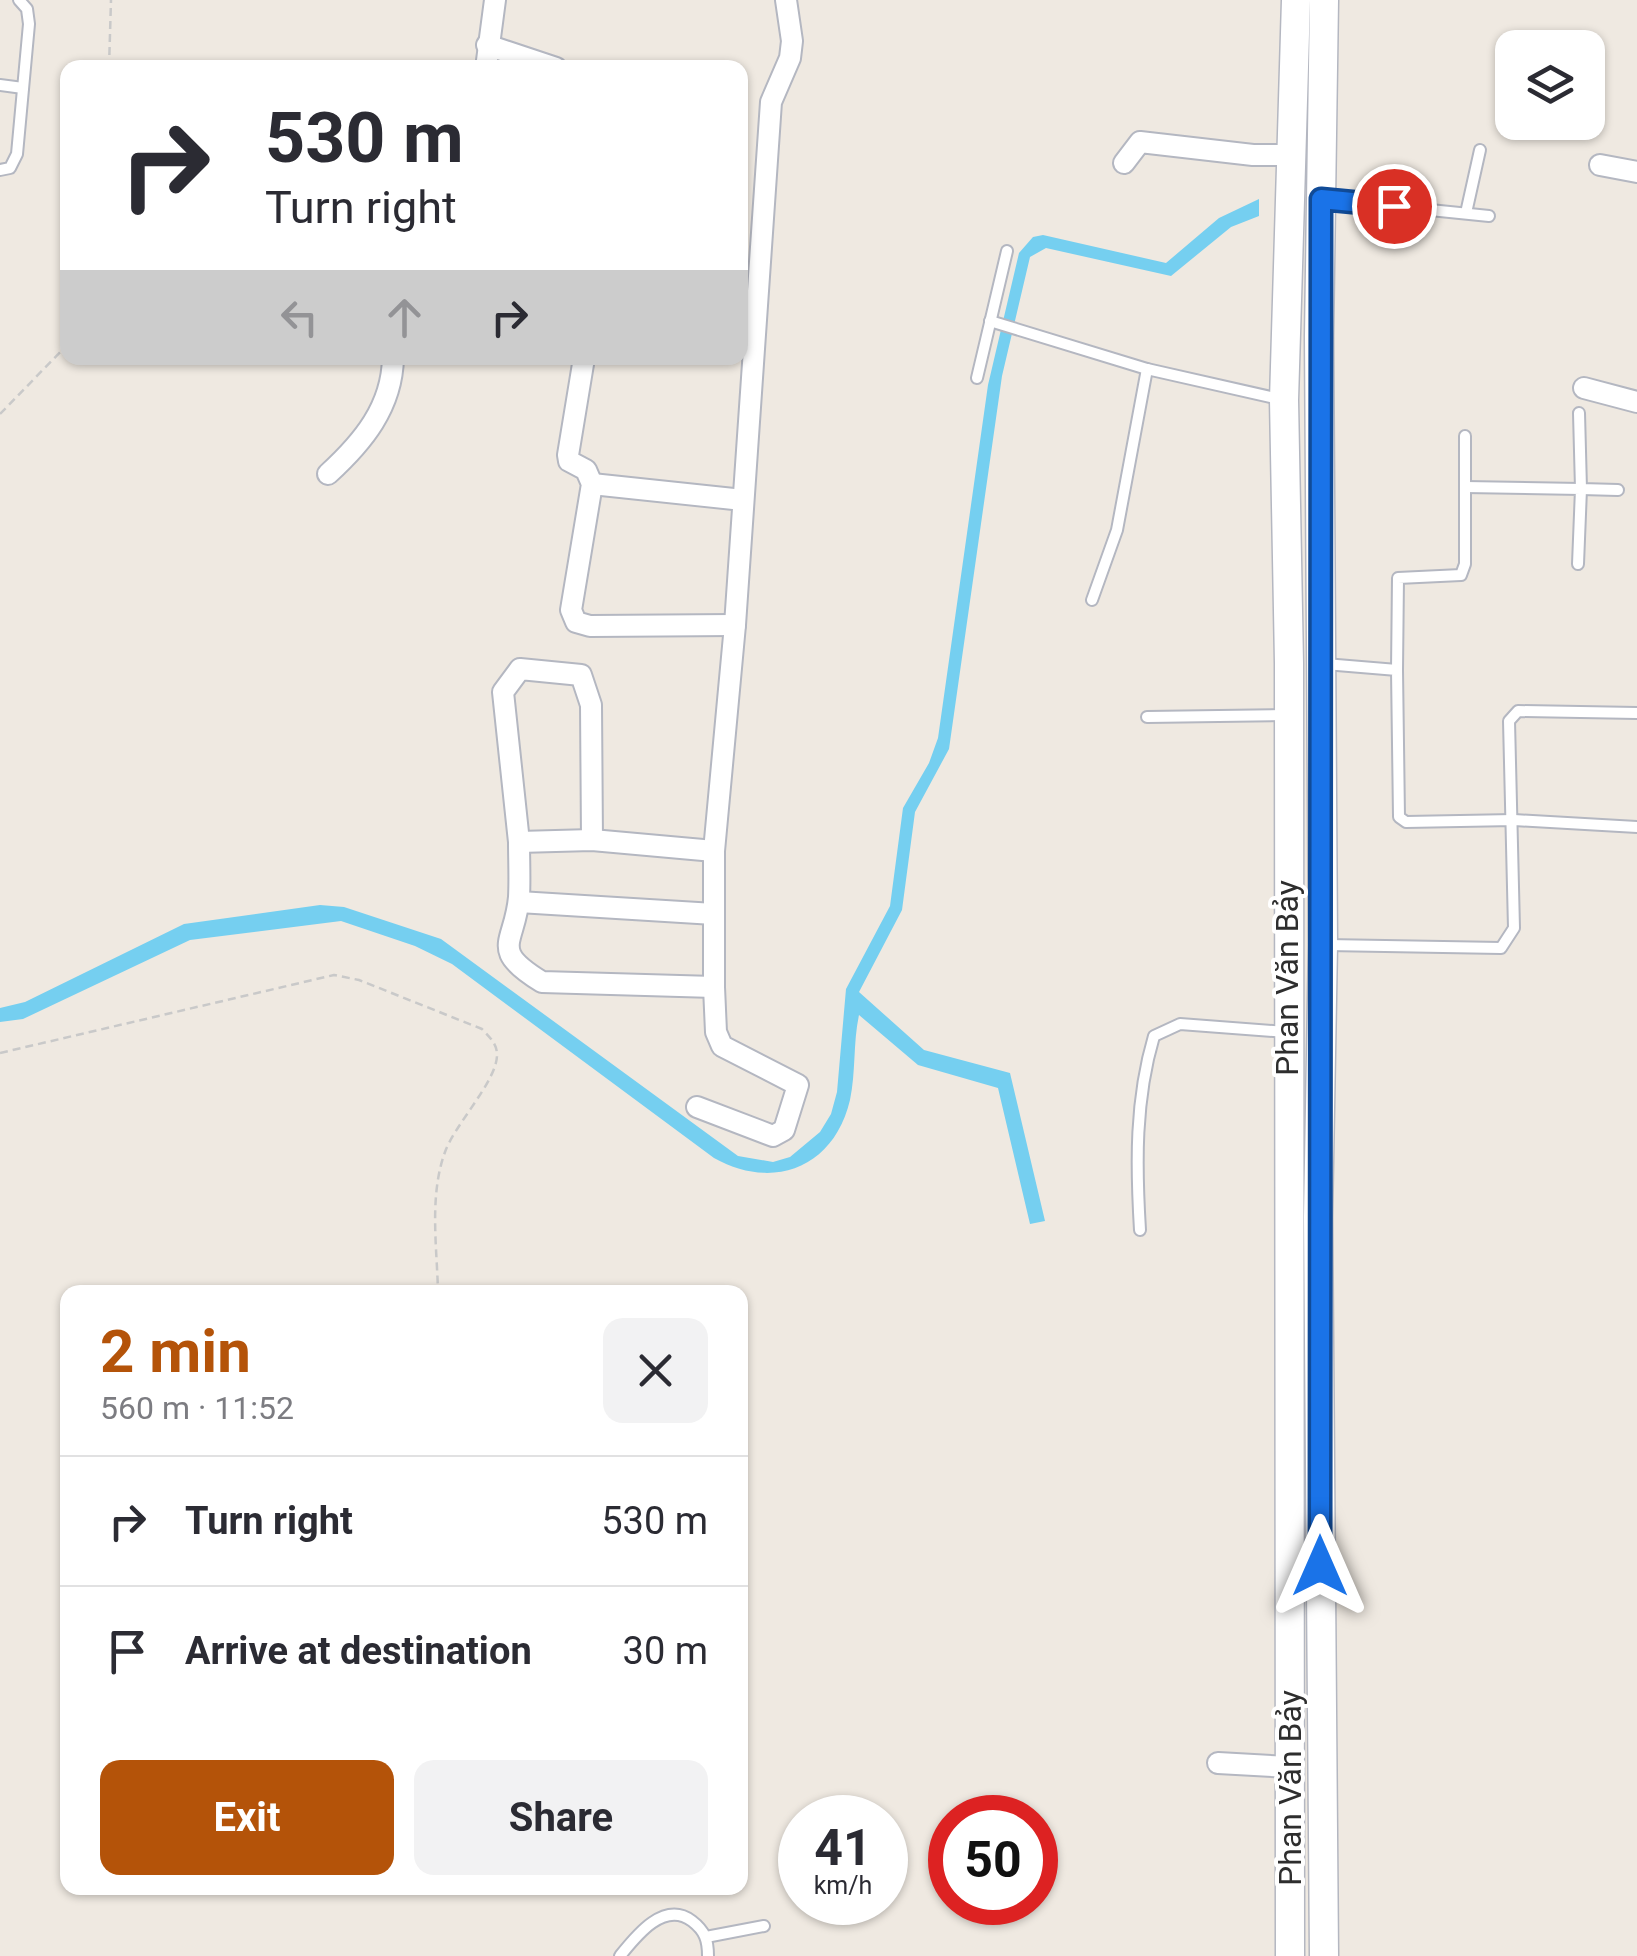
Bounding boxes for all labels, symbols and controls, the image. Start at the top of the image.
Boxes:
map controls [1495,30,1605,140]
button: layers [1495,30,1605,140]
text: 530 m [265,97,464,179]
icon: right [100,100,230,230]
pin [1352,164,1437,249]
icon: arrive [1367,179,1422,234]
text: Turn right [265,181,457,234]
icon: left [272,290,327,345]
icon: ahead [377,290,432,345]
icon: right [482,290,537,345]
street label: Phan Văn Bảy [1268,880,1306,1076]
text: 2 min [100,1316,251,1387]
button: close [603,1318,708,1423]
text: 560 m · 11:52 [100,1389,294,1427]
icon: right [100,1494,155,1549]
text: Turn right [185,1499,353,1543]
text: 530 m [601,1499,708,1543]
position arrow [1268,1514,1372,1618]
icon: arrive [100,1624,155,1679]
text: Arrive at destination [185,1629,532,1673]
text: 30 m [623,1629,708,1673]
street label: Phan Văn Bảy [1271,1690,1309,1886]
button: Exit [100,1760,394,1875]
button: Share [414,1760,708,1875]
speed limit sign: 50 [928,1795,1058,1925]
text: 41 [814,1819,872,1877]
text: km/h [814,1871,872,1900]

